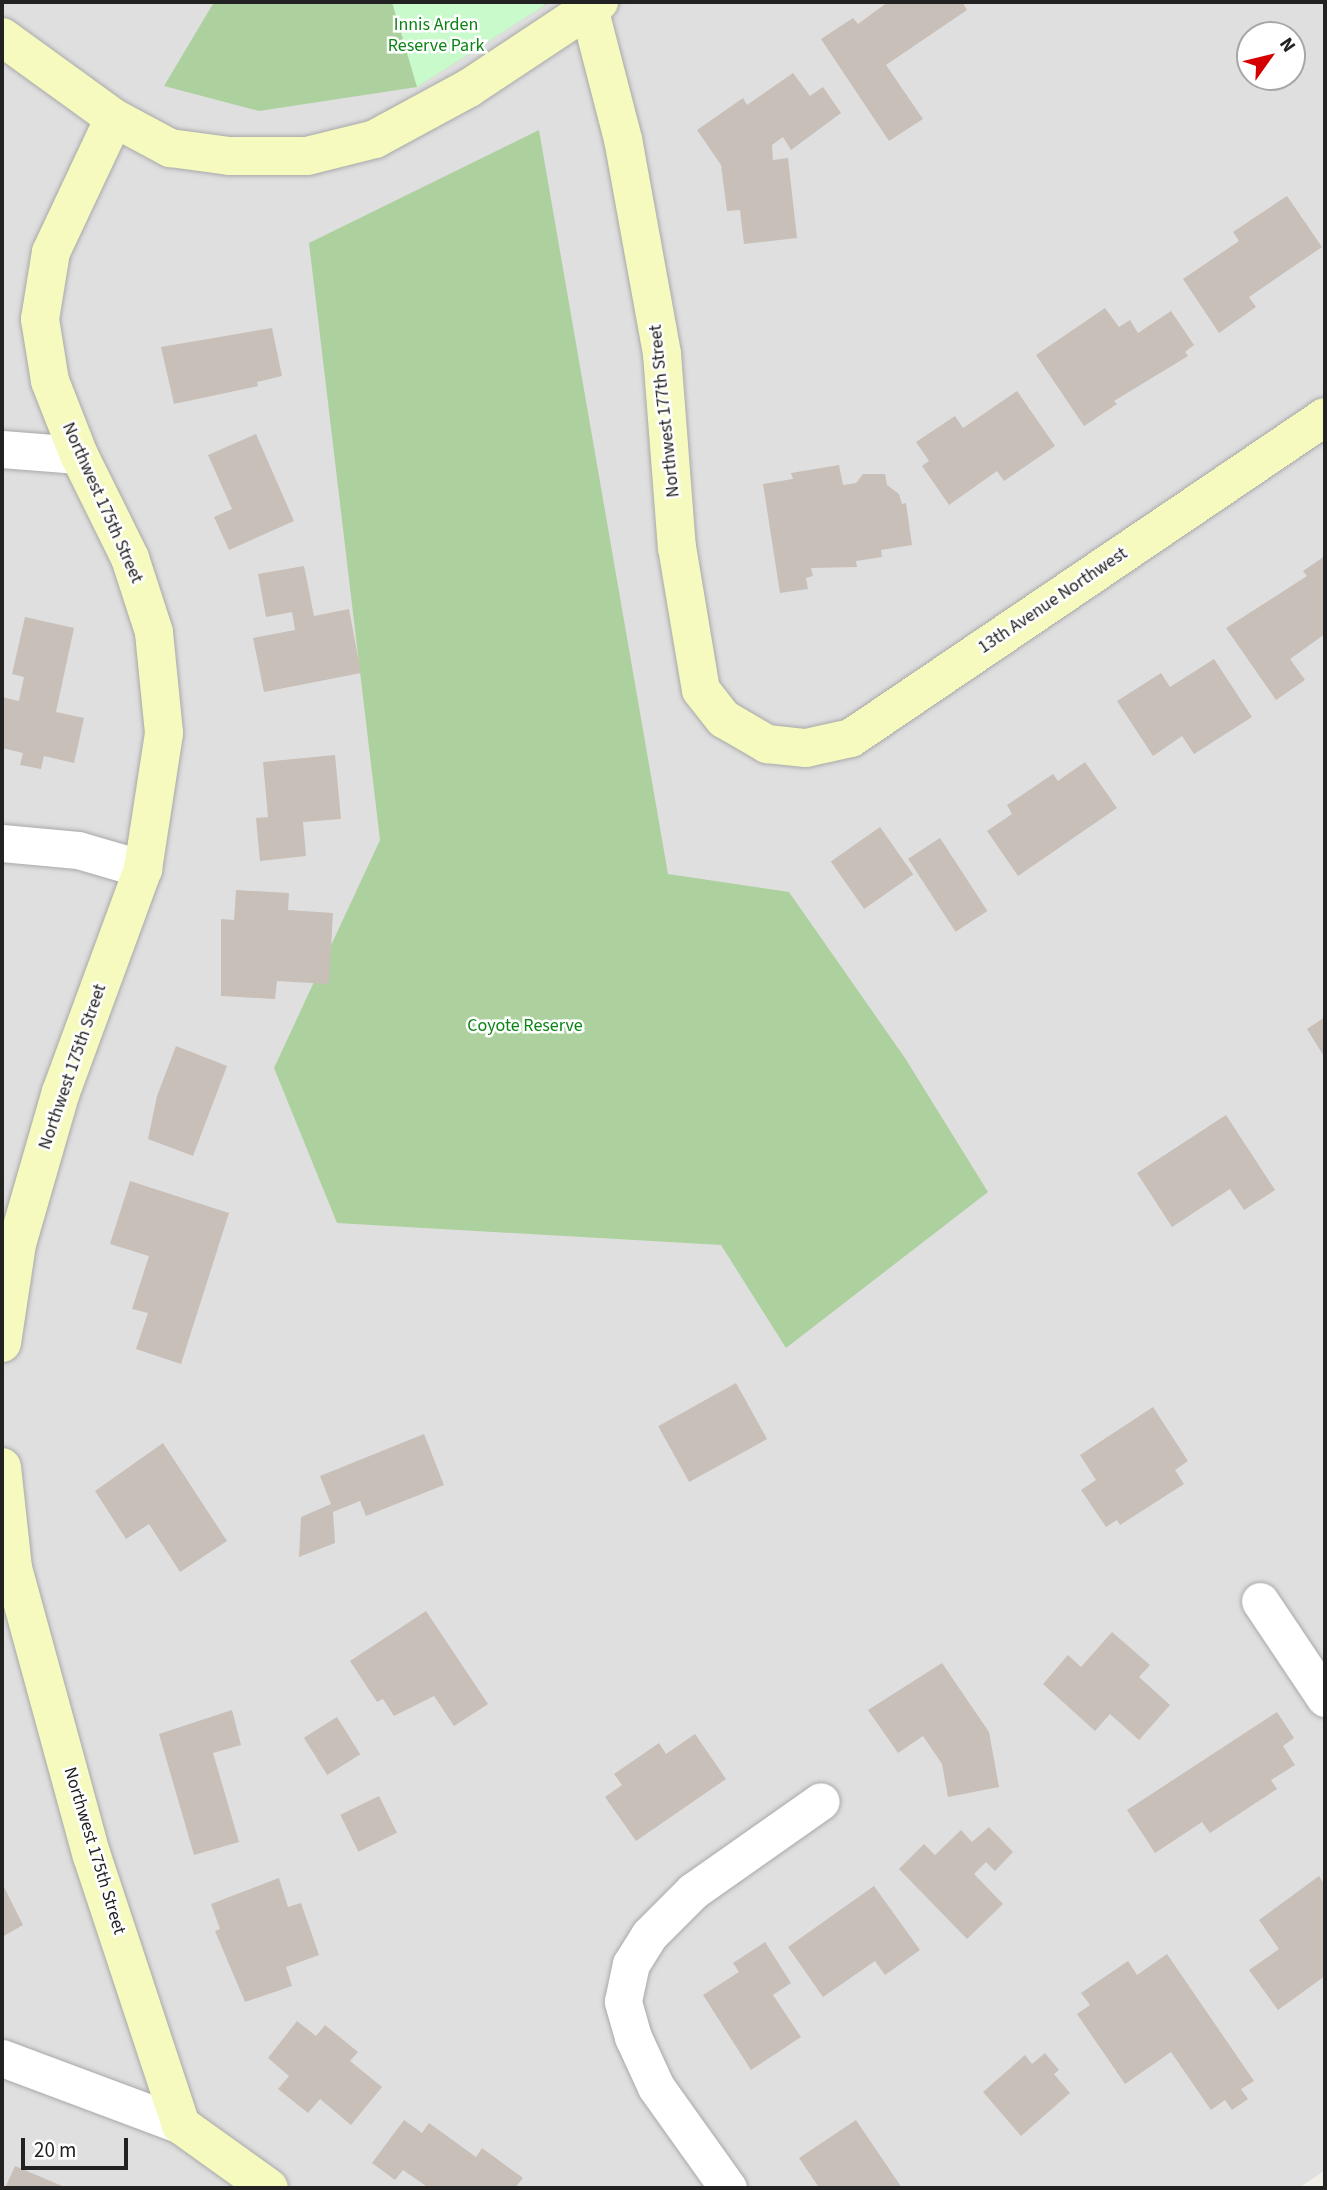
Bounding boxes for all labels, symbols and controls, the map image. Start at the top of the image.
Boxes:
park label: Innis Arden Reserve Park [388,15,484,58]
north arrow [1236,21,1306,91]
text: N [1272,32,1302,58]
street label: Northwest 177th Street [645,324,685,498]
street label: Northwest 175th Street [57,419,147,587]
street label: 13th Avenue Northwest [974,543,1132,659]
street label: Northwest 175th Street [35,981,111,1153]
park label: Coyote Reserve [467,1015,583,1037]
street label: Northwest 175th Street [58,1765,130,1937]
scale bar [24,2124,131,2168]
text: 20 m [34,2135,76,2165]

